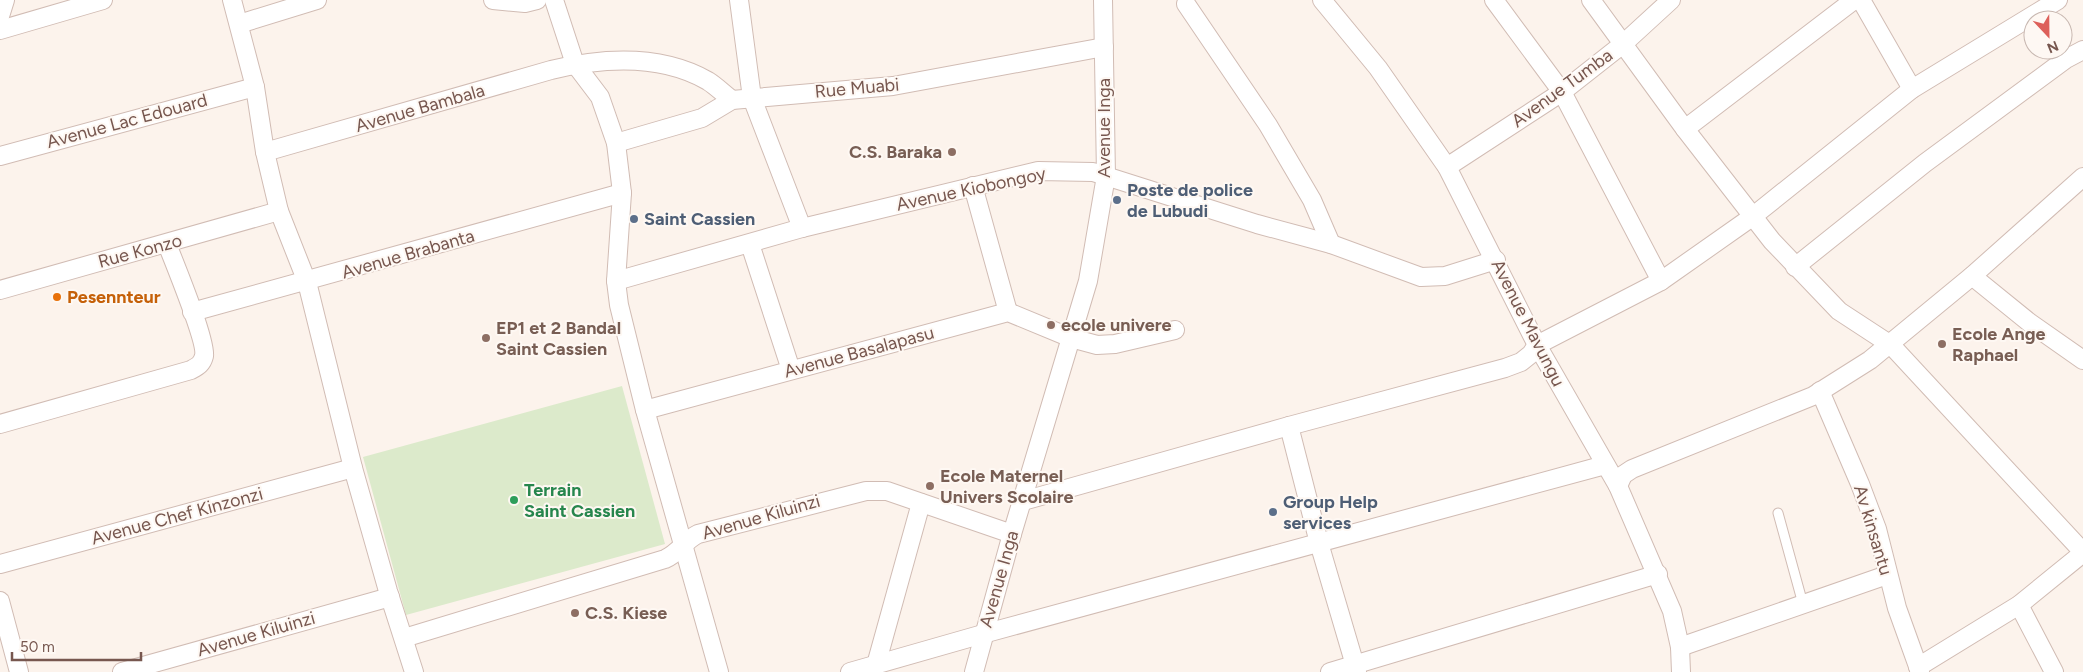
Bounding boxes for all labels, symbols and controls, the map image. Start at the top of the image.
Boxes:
north arrow [2023,10,2073,60]
text: N [2044,37,2061,56]
street label: Avenue Tumba [1507,44,1617,132]
street label: Rue Muabi [814,73,900,103]
street label: Avenue Inga [1093,78,1115,178]
street label: Avenue Bambala [353,79,487,137]
street label: Avenue Lac Edouard [44,89,210,153]
place label: C.S. Baraka [849,141,942,163]
marker: C.S. Baraka [946,146,958,158]
street label: Avenue Kiobongoy [894,162,1048,216]
place label: Poste de police de Lubudi [1127,179,1253,222]
marker: Poste de police de Lubudi [1111,194,1123,206]
place label: Saint Cassien [644,208,755,230]
marker: Saint Cassien [628,213,640,225]
street label: Avenue Brabanta [339,225,477,283]
street label: Rue Konzo [96,229,184,273]
street label: Avenue Mavungu [1486,256,1570,390]
place label: Pesennteur [67,286,161,308]
marker: Pesennteur [51,291,63,303]
place label: ecole univere [1061,314,1172,336]
place label: EP1 et 2 Bandal Saint Cassien [496,317,621,360]
marker: ecole univere [1045,319,1057,331]
street label: Avenue Basalapasu [782,321,936,383]
place label: Ecole Ange Raphael [1952,323,2045,366]
marker: EP1 et 2 Bandal Saint Cassien [480,332,492,344]
marker: Ecole Ange Raphael [1936,338,1948,350]
place label: Ecole Maternel Univers Scolaire [940,465,1074,508]
place label: Terrain Saint Cassien [524,479,635,522]
marker: Ecole Maternel Univers Scolaire [924,480,936,492]
street label: Avenue Chef Kinzonzi [89,482,265,550]
street label: Av kinsantu [1849,482,1897,578]
street label: Avenue Kiluinzi [699,490,823,544]
place label: Group Help services [1283,491,1378,534]
marker: Terrain Saint Cassien [508,494,520,506]
marker: Group Help services [1267,506,1279,518]
street label: Avenue Inga [975,528,1023,630]
place label: C.S. Kiese [585,602,667,624]
street label: Avenue Kiluinzi [194,607,318,661]
marker: C.S. Kiese [569,607,581,619]
scale bar [12,630,141,662]
text: 50 m [20,638,55,656]

